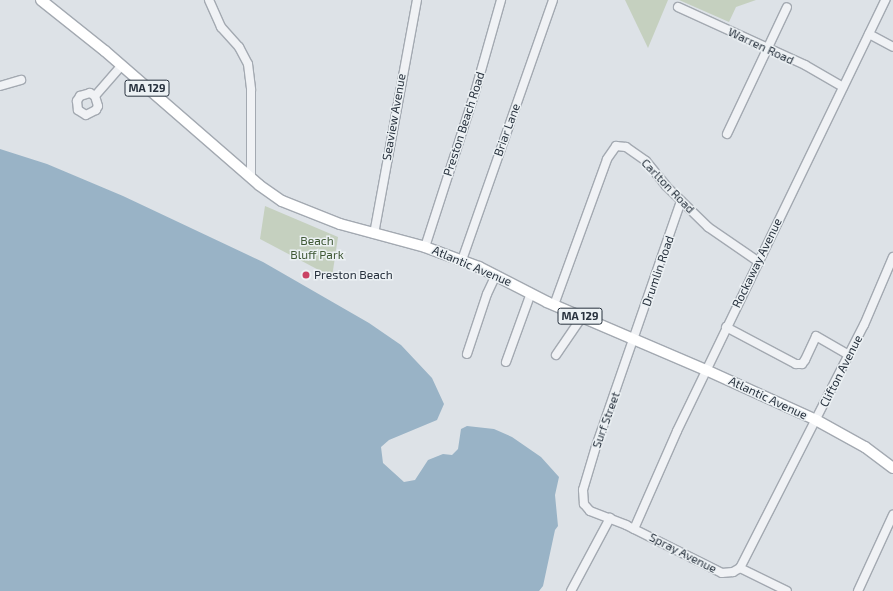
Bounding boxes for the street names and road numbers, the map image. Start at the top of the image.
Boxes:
street label: Warren Road [726,24,796,68]
street label: Preston Beach Road [440,70,488,178]
street label: Seaview Avenue [379,72,409,162]
road number: MA 129 [124,79,170,97]
street label: Briar Lane [491,101,523,159]
street label: Carlton Road [638,156,698,216]
street label: Rockaway Avenue [729,216,785,310]
street label: Drumlin Road [639,234,677,308]
street label: Atlantic Avenue [430,243,514,289]
road number: MA 129 [557,307,603,325]
street label: Clifton Avenue [817,332,865,410]
street label: Atlantic Avenue [726,373,810,423]
street label: Surf Street [589,390,623,450]
street label: Spray Avenue [647,530,719,576]

